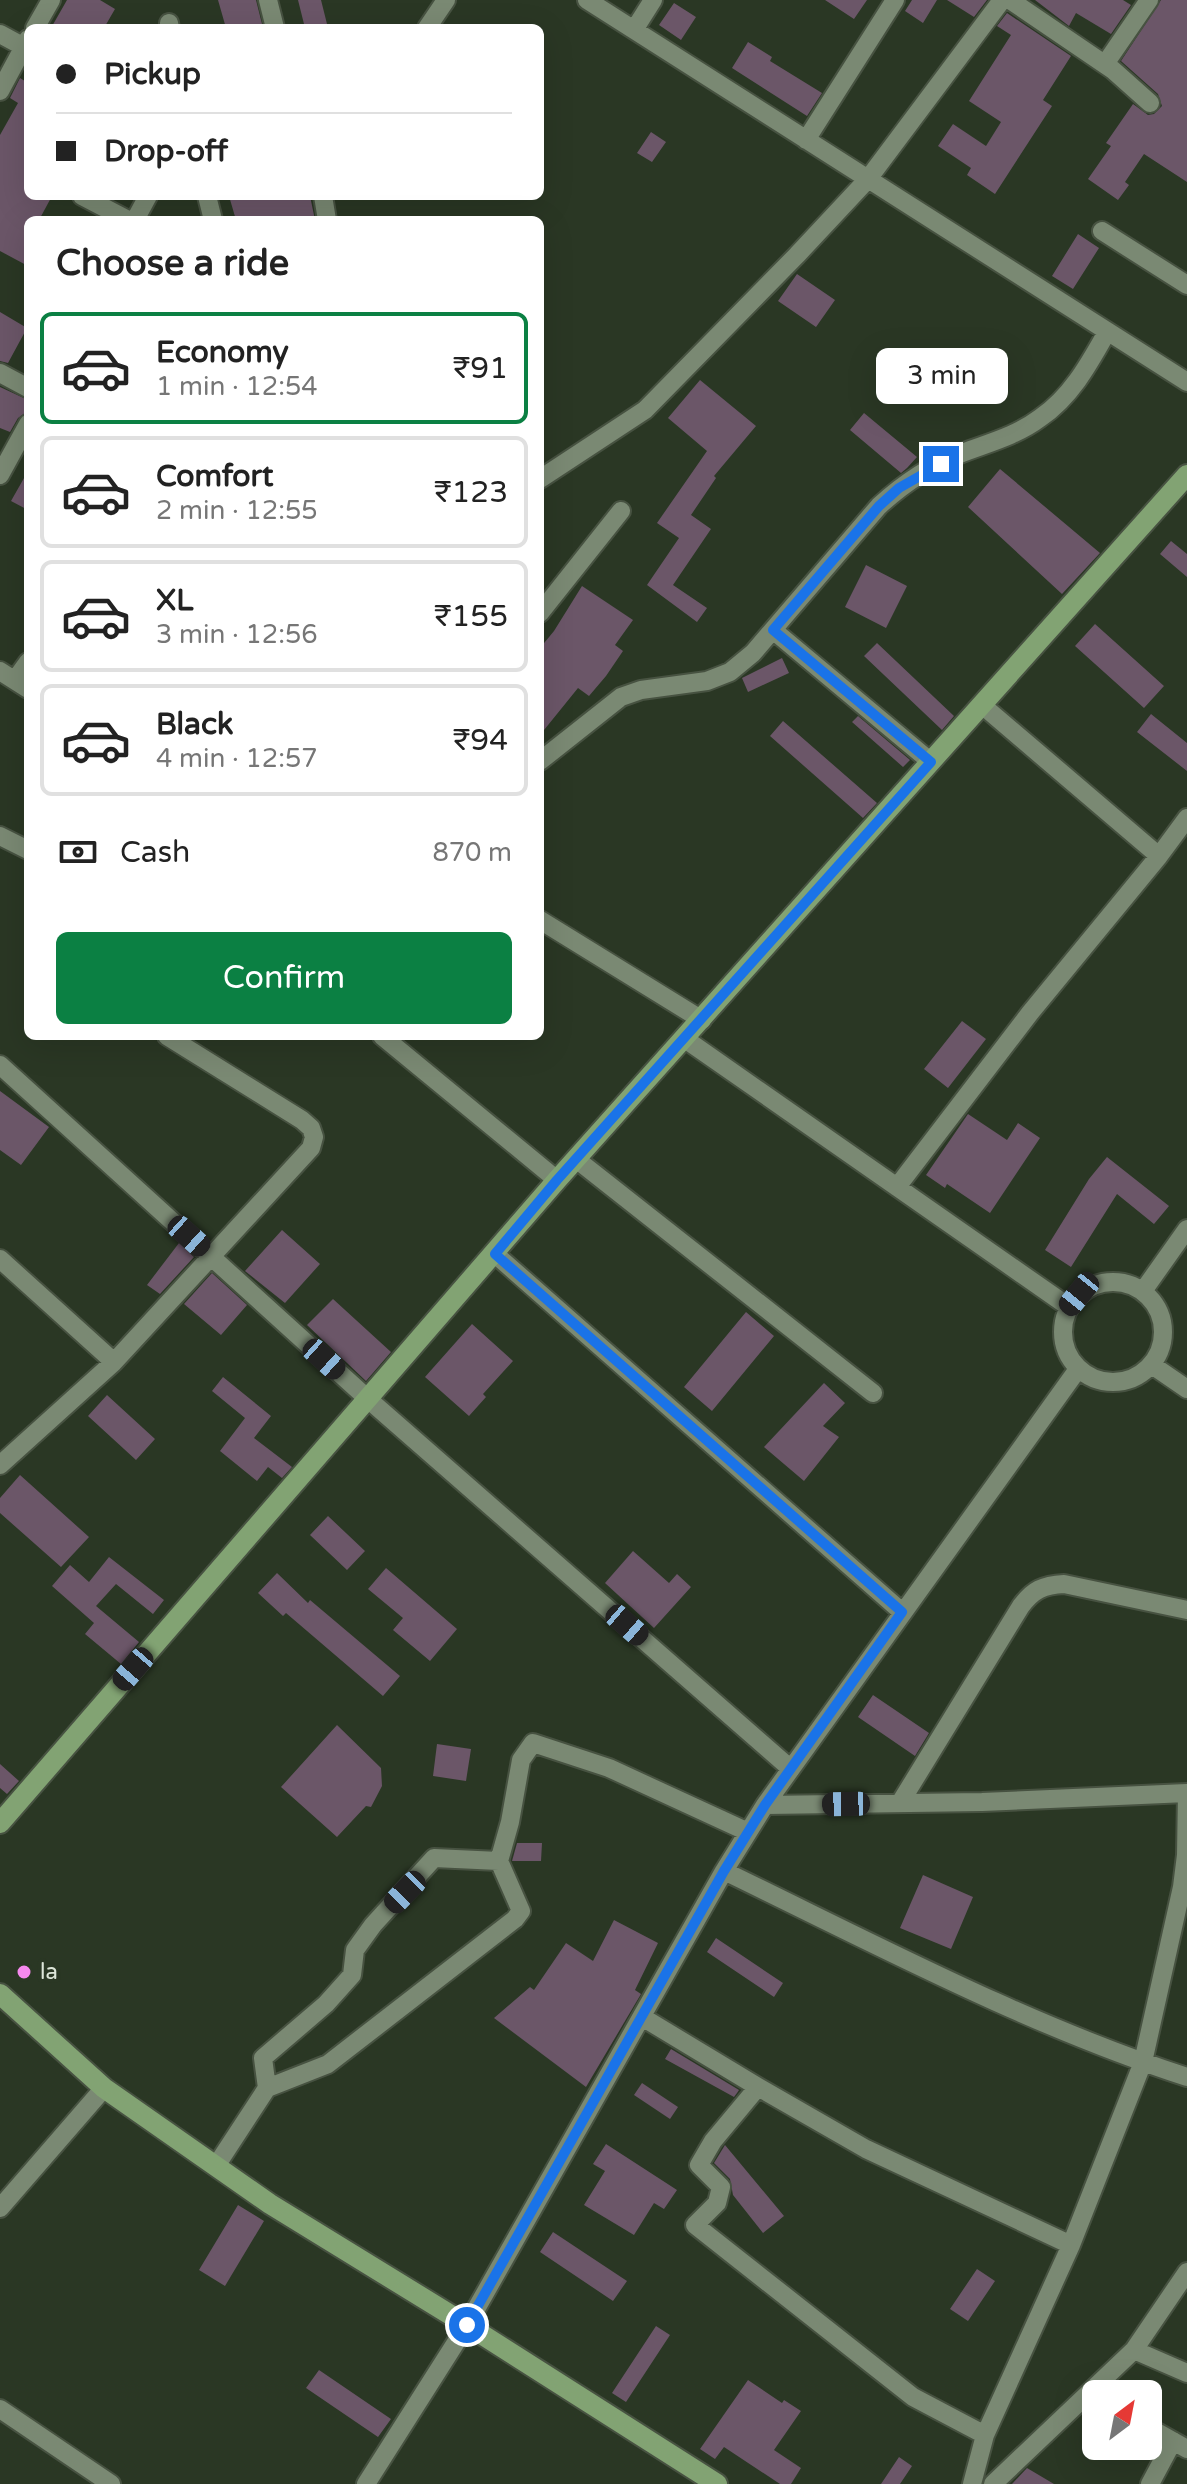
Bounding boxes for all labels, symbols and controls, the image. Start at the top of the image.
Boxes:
text: Pickup [104,56,201,93]
text: Drop-off [104,133,228,170]
text: Choose a ride [56,242,289,285]
icon: car [60,332,132,404]
text: Economy [156,334,289,371]
callout: 3 min [875,348,1007,404]
text: ₹91 [453,350,508,387]
text: 3 min [907,360,977,391]
text: 1 min · 12:54 [156,371,318,402]
route end [923,446,959,482]
icon: car [60,456,132,528]
text: Comfort [156,458,274,495]
text: ₹123 [434,474,508,511]
text: 2 min · 12:55 [156,495,318,526]
icon: car [60,580,132,652]
text: XL [156,582,193,619]
text: ₹155 [434,598,508,635]
text: 3 min · 12:56 [156,619,318,650]
icon: car [60,704,132,776]
text: Black [156,706,233,743]
text: ₹94 [453,722,508,759]
text: 4 min · 12:57 [156,743,318,774]
icon: cash [56,830,100,874]
text: Cash [120,834,190,871]
text: 870 m [432,837,512,868]
button: Confirm [56,932,512,1024]
car [163,1211,215,1261]
car [1055,1268,1103,1320]
car [298,1334,350,1384]
car [601,1600,653,1650]
car [108,1643,158,1695]
car [822,1792,870,1816]
car [380,1866,430,1918]
place label: la [40,1959,58,1985]
marker: la [15,1963,33,1981]
route start [449,2307,485,2343]
north arrow [1082,2380,1162,2460]
map controls [1082,2380,1162,2460]

